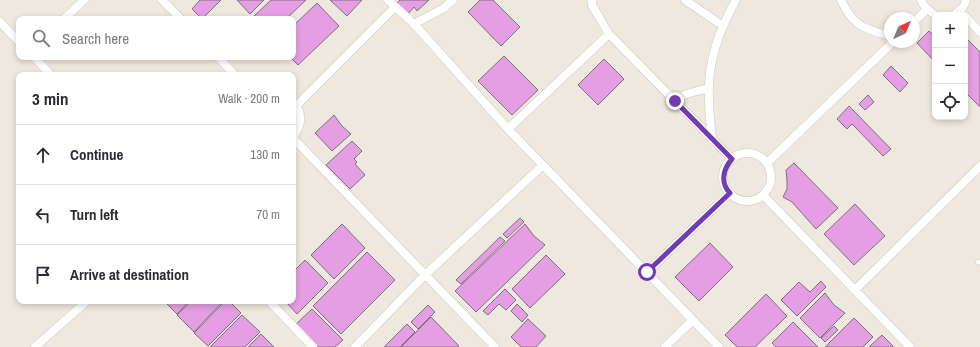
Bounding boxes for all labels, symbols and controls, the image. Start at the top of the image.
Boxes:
north arrow [884,12,920,48]
map controls [932,12,968,120]
button: + [932,12,968,48]
search box [16,16,296,60]
icon: search [30,27,52,49]
text: Search here [62,28,129,49]
button: − [932,48,968,84]
button: locate [932,84,968,120]
text: 3 min [32,87,68,110]
text: Walk · 200 m [218,90,280,107]
route end [666,92,684,110]
icon: ahead [32,144,54,166]
text: Continue [70,144,123,165]
text: 130 m [250,146,280,163]
icon: left [32,204,54,226]
text: Turn left [70,204,118,225]
text: 70 m [256,206,280,223]
route start [638,263,656,281]
icon: arrive [32,264,54,286]
text: Arrive at destination [70,264,189,285]

